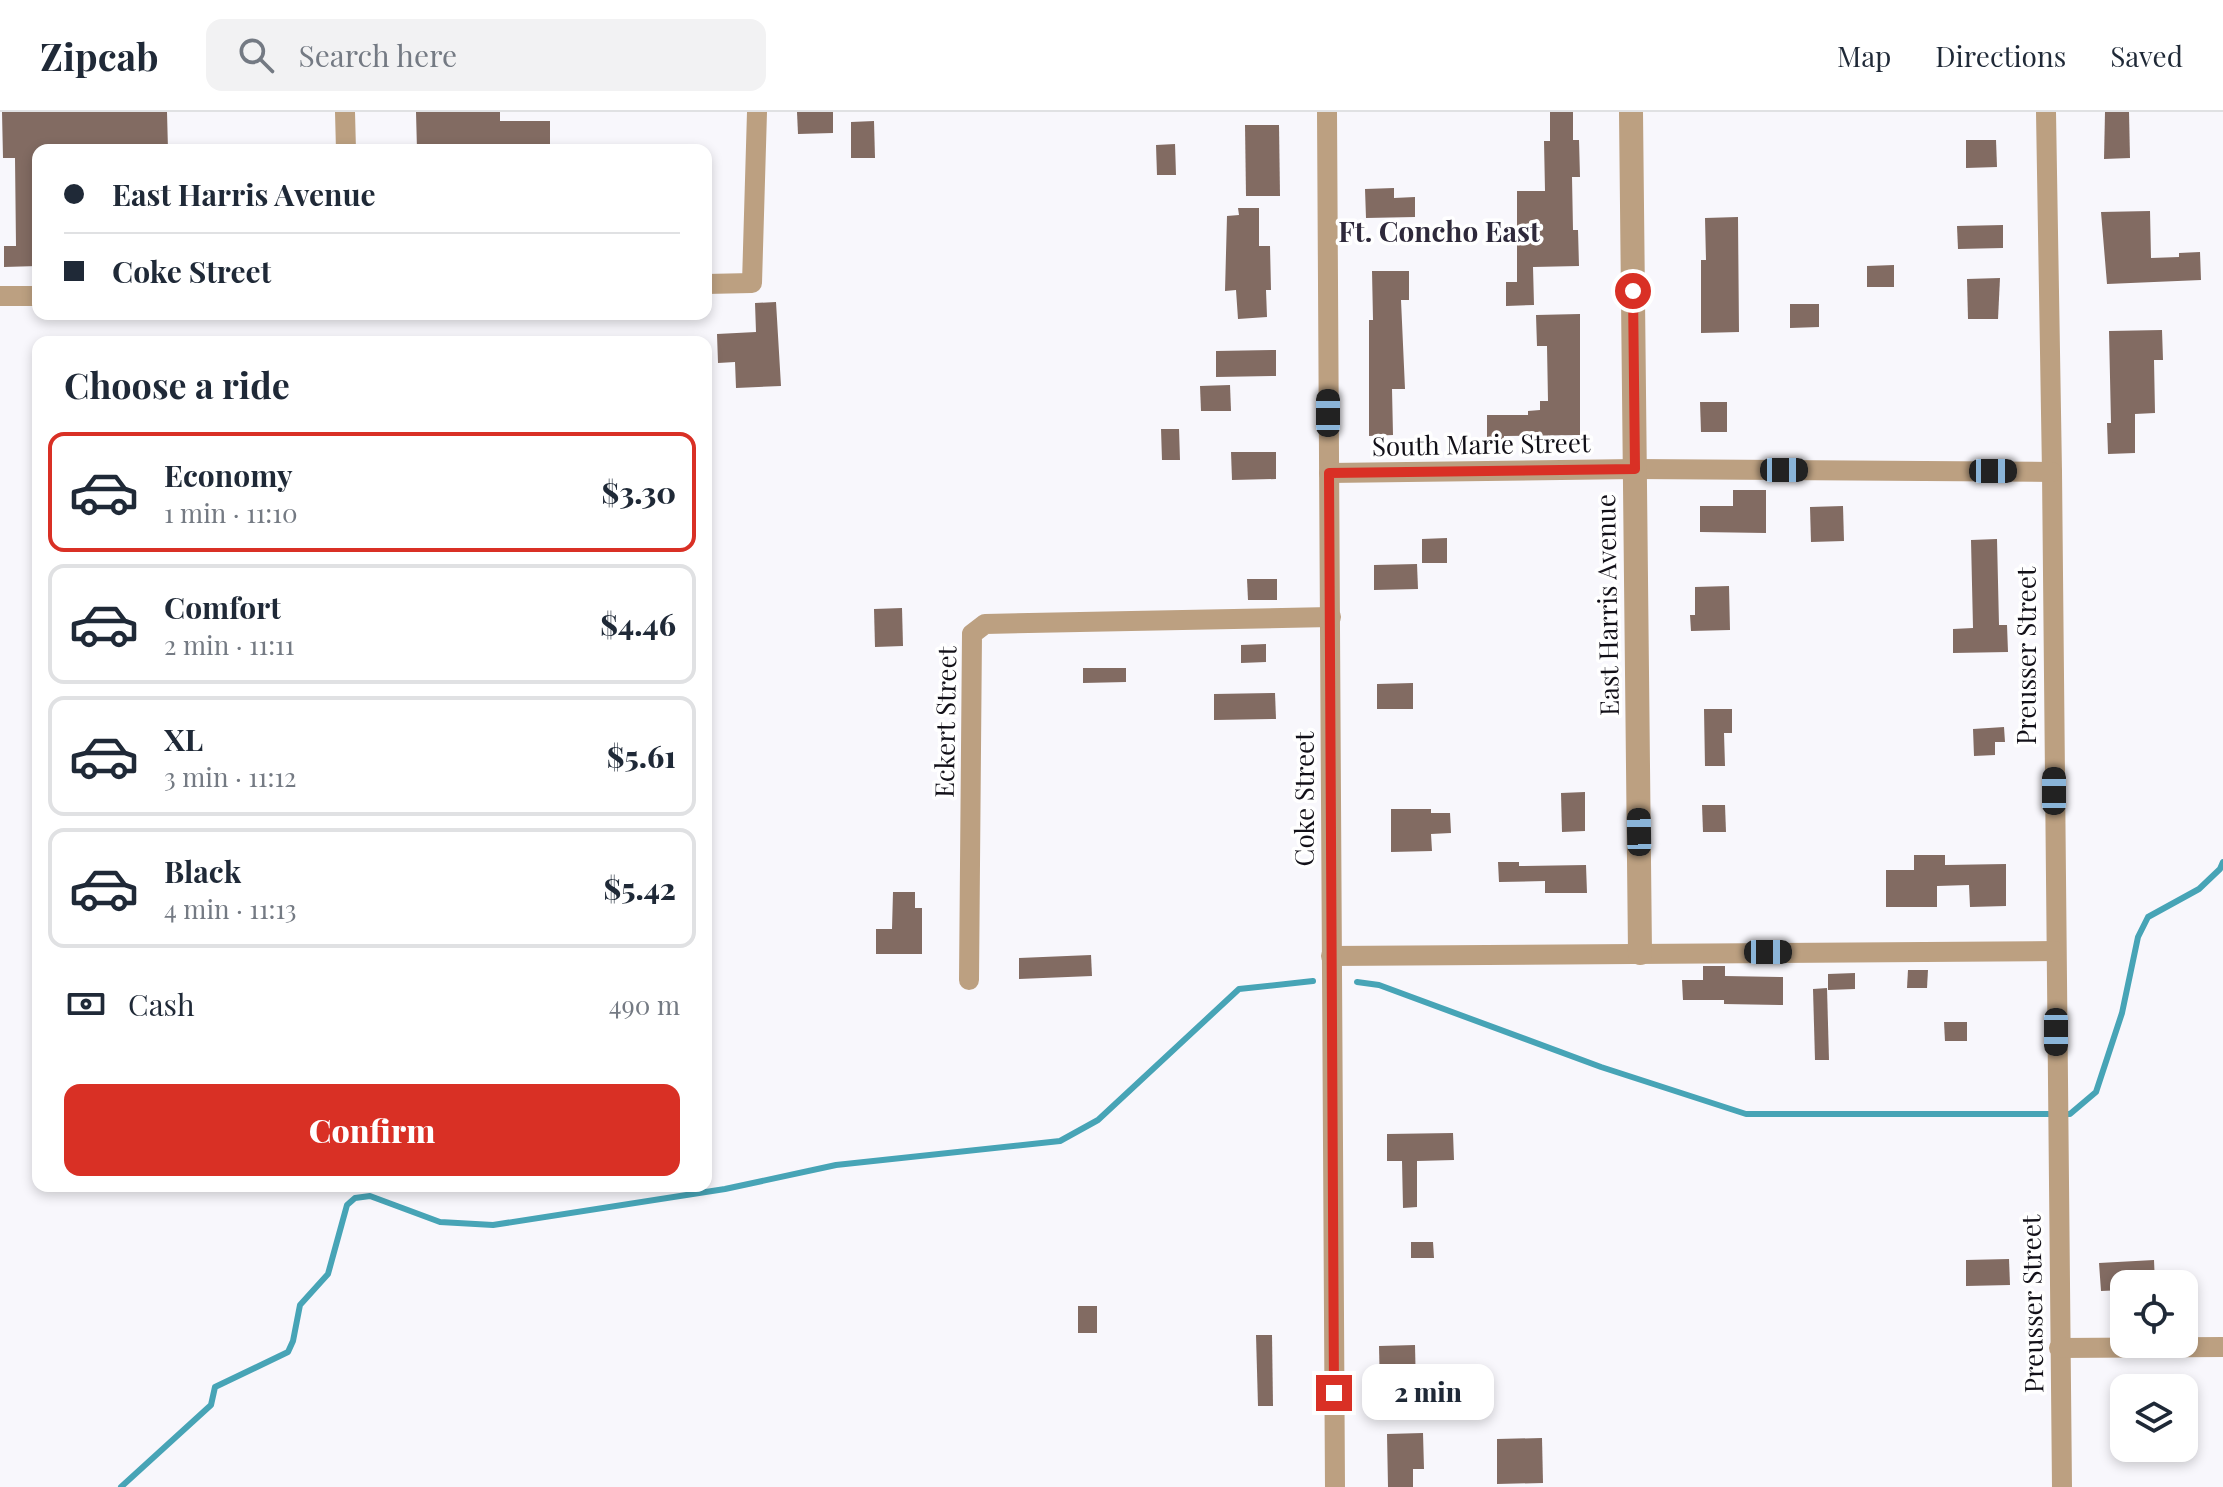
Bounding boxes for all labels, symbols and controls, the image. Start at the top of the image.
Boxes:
search box [206,19,766,91]
text: Zipcab [40,30,158,81]
icon: search [234,33,278,77]
text: Search here [298,35,457,75]
text: Map [1837,37,1891,74]
text: Directions [1935,37,2066,74]
text: Saved [2110,37,2183,74]
text: East Harris Avenue [112,174,376,214]
district label: Ft. Concho East [1338,212,1540,249]
text: Coke Street [112,251,271,291]
route start [1615,273,1651,309]
text: Choose a ride [64,360,290,408]
car [1316,389,1340,437]
street label: South Marie Street [1371,424,1591,463]
text: Economy [164,455,293,495]
icon: car [68,456,140,528]
car [1760,458,1808,482]
car [1969,459,2017,483]
text: $3.30 [602,472,676,512]
street label: East Harris Avenue [1587,494,1626,716]
text: 1 min · 11:10 [164,495,298,530]
street label: Preusser Street [2008,566,2043,745]
text: Comfort [164,587,281,627]
icon: car [68,588,140,660]
text: $4.46 [600,604,676,644]
text: 2 min · 11:11 [164,627,294,662]
street label: Eckert Street [926,645,963,798]
text: XL [164,719,203,759]
icon: car [68,720,140,792]
street label: Coke Street [1286,731,1321,866]
text: $5.61 [607,736,676,776]
text: 3 min · 11:12 [164,759,296,794]
car [2042,767,2066,815]
car [1627,808,1651,856]
text: Black [164,851,241,891]
icon: car [68,852,140,924]
text: $5.42 [603,868,676,908]
text: 4 min · 11:13 [164,891,296,926]
car [1744,940,1792,964]
icon: cash [64,982,108,1026]
text: Cash [128,984,195,1024]
text: 490 m [609,987,680,1022]
car [2044,1008,2068,1056]
button: Confirm [64,1084,680,1176]
street label: Preusser Street [2012,1214,2051,1393]
map controls [2110,1270,2198,1462]
button: locate [2110,1270,2198,1358]
callout: 2 min [1362,1365,1494,1421]
text: 2 min [1394,1374,1462,1409]
button: layers [2110,1374,2198,1462]
route end [1316,1375,1352,1411]

